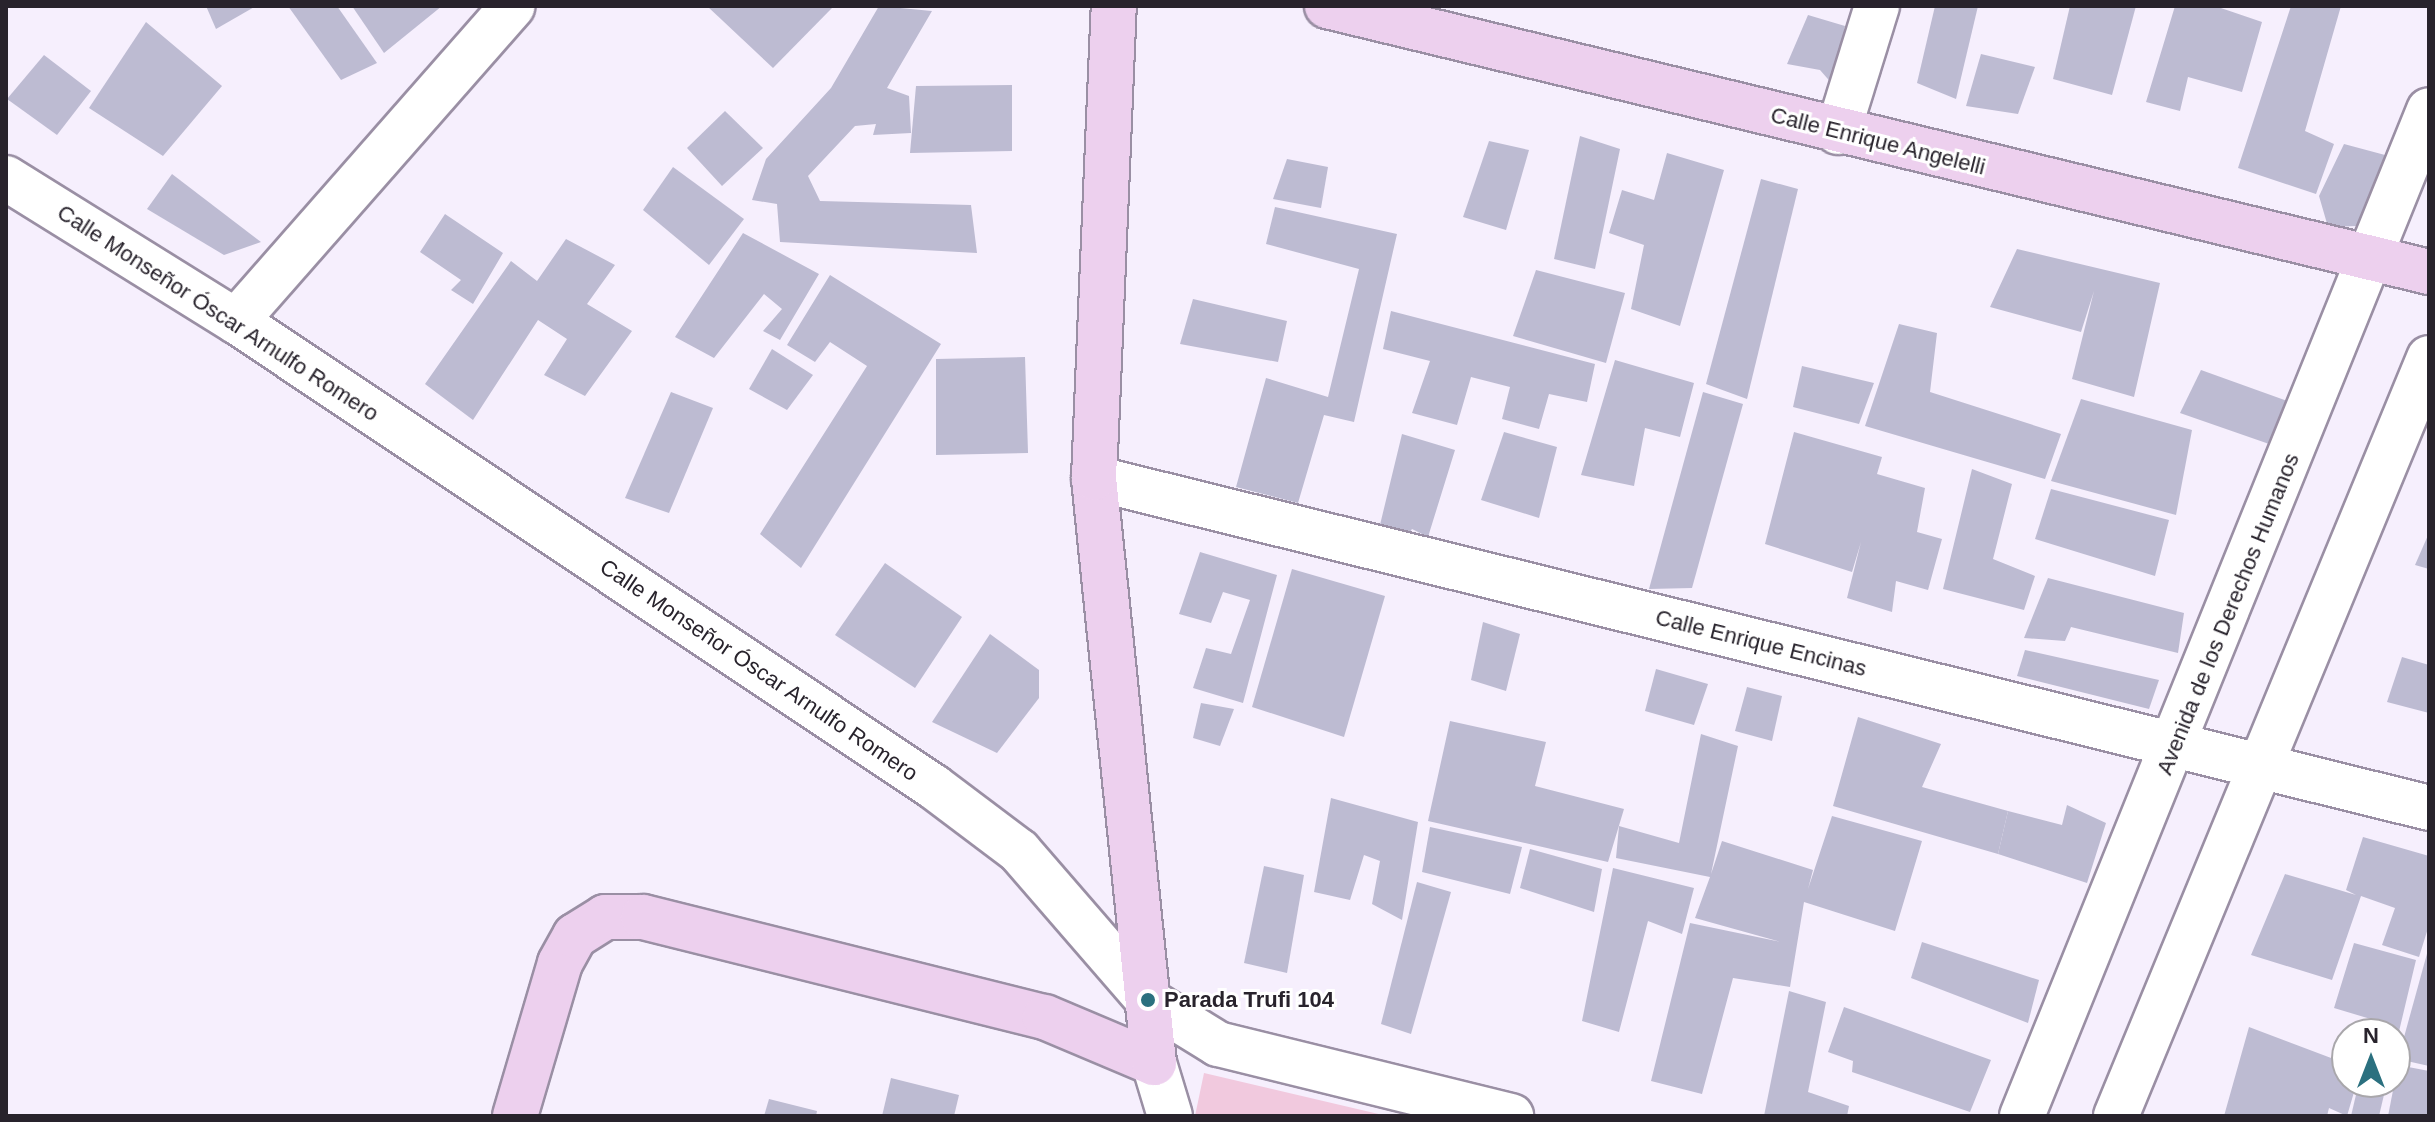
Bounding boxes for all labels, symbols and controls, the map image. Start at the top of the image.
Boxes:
street label: Calle Enrique Angelelli [1767,101,1989,181]
street label: Calle Monseñor Óscar Arnulfo Romero [52,199,384,427]
street label: Avenida de los Derechos Humanos [2151,449,2305,779]
street label: Calle Monseñor Óscar Arnulfo Romero [595,553,923,787]
street label: Calle Enrique Encinas [1653,604,1869,682]
place label: Parada Trufi 104 [1164,987,1334,1013]
marker: Parada Trufi 104 [1139,991,1157,1009]
north arrow [2331,1018,2411,1098]
text: N [2363,1023,2379,1048]

